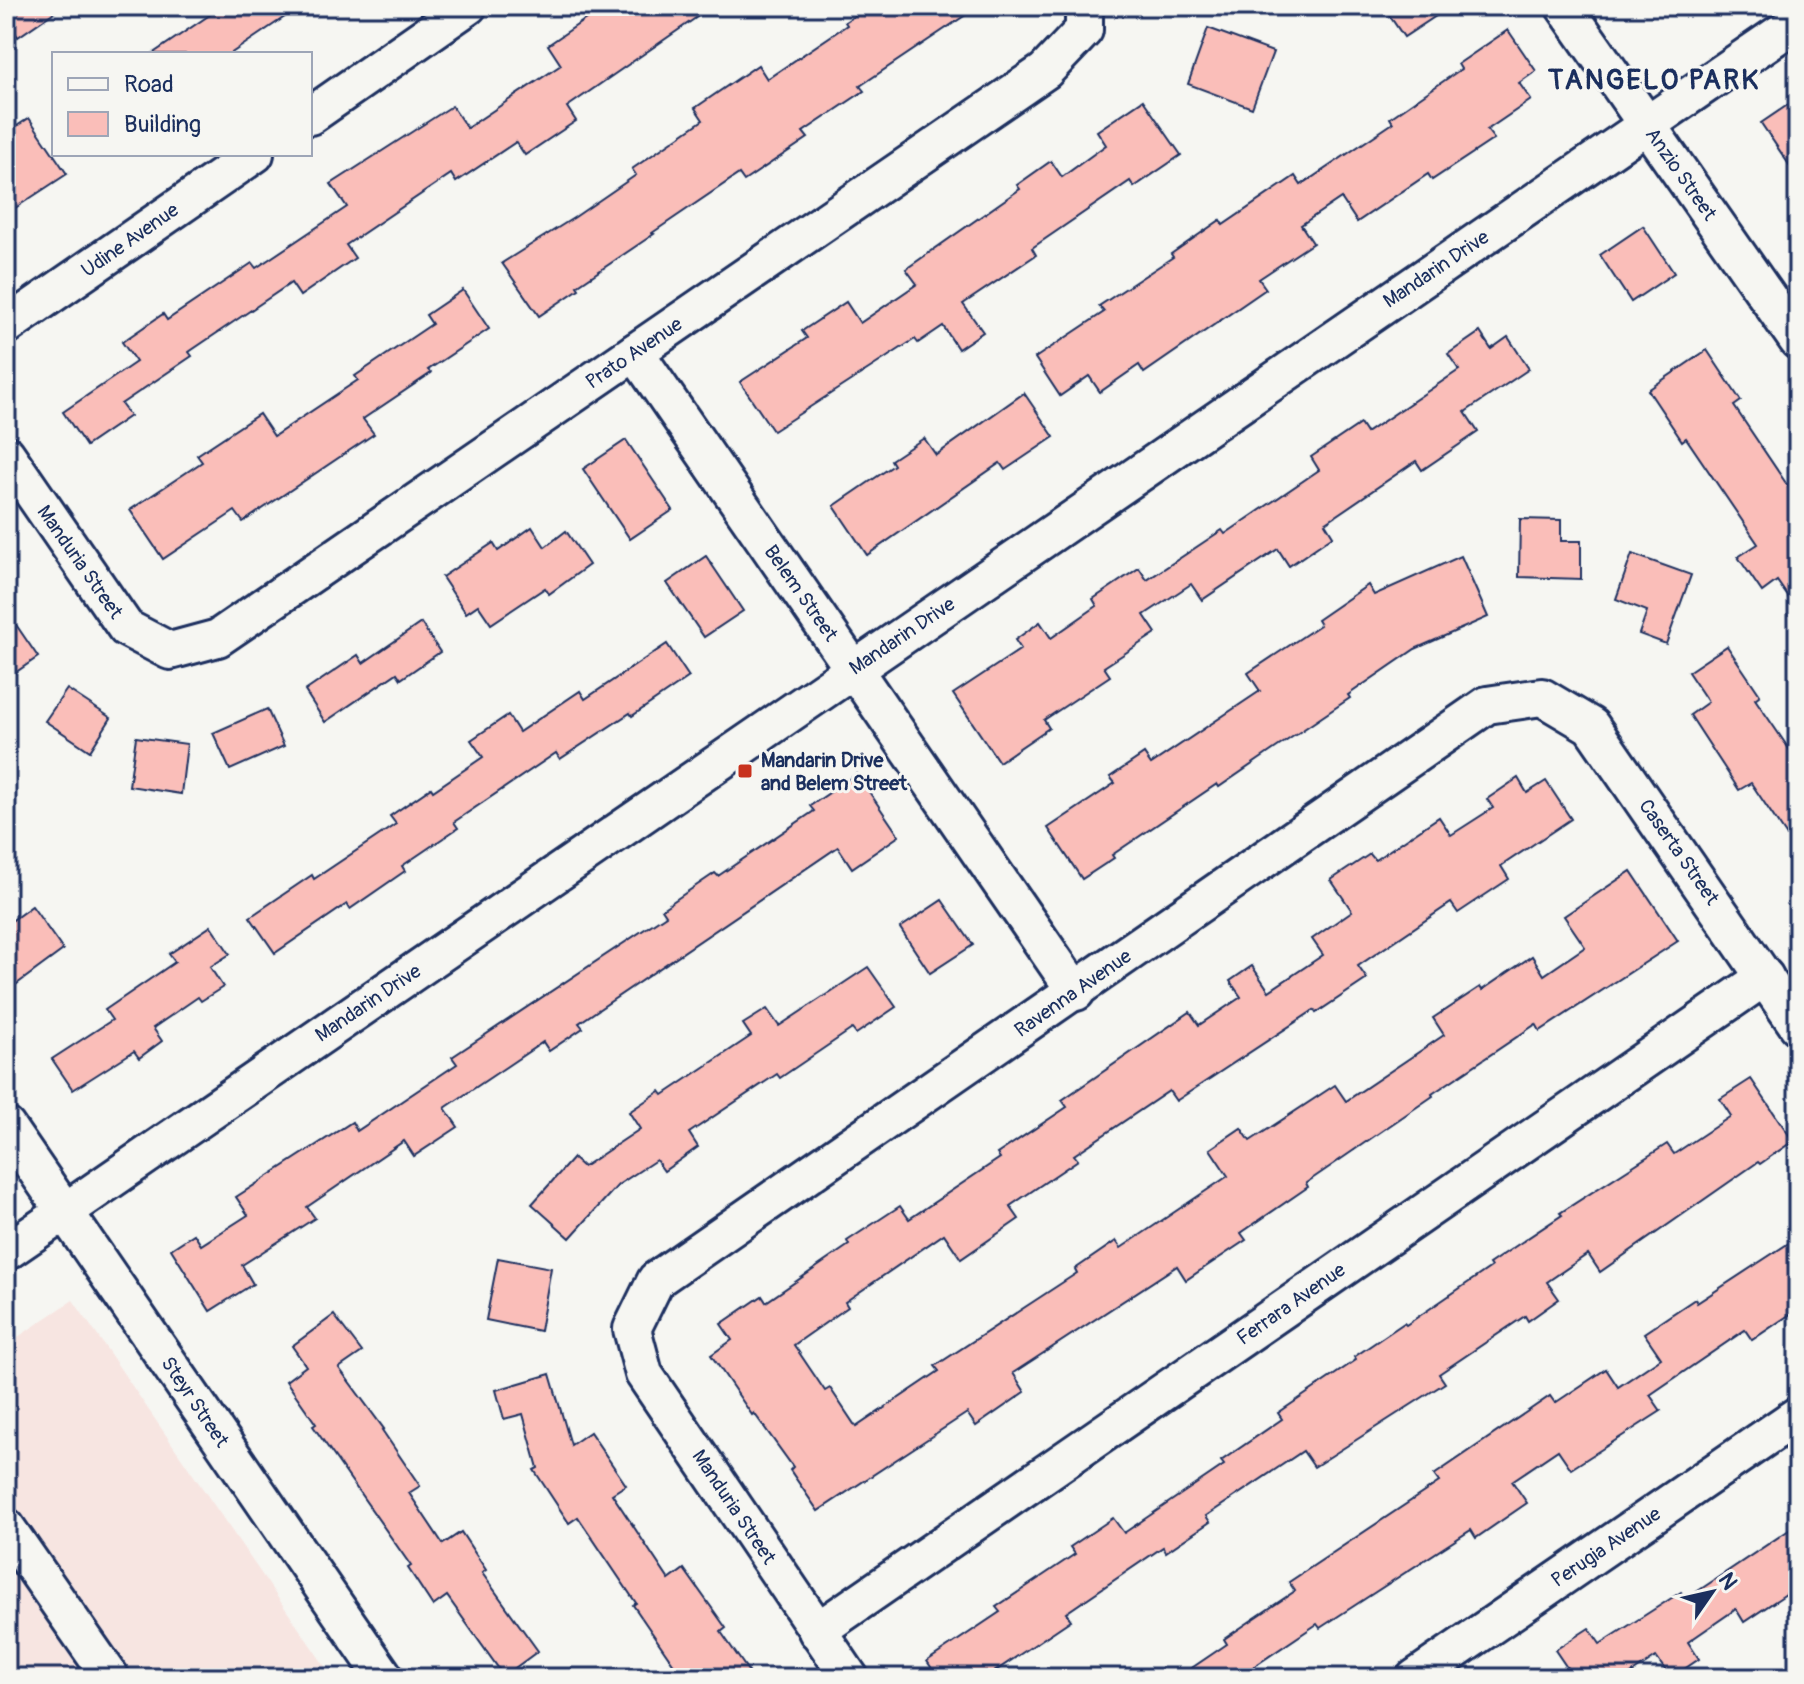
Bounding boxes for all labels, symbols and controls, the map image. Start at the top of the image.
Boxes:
legend [52,52,312,156]
district label: TANGELO PARK [1547,63,1760,98]
text: Road [124,70,174,99]
text: Building [124,110,201,139]
street label: Anzio Street [1640,123,1723,226]
street label: Udine Avenue [76,197,184,283]
street label: Mandarin Drive [1378,224,1494,314]
street label: Prato Avenue [581,311,687,394]
street label: Manduria Street [32,500,129,624]
street label: Belem Street [759,540,844,647]
street label: Mandarin Drive [844,591,960,681]
place label: Mandarin Drive and Belem Street [761,748,908,796]
marker: Mandarin Drive and Belem Street [736,762,754,780]
street label: Caserta Street [1633,794,1725,911]
street label: Ravenna Avenue [1010,943,1136,1043]
street label: Mandarin Drive [310,958,426,1048]
street label: Ferrara Avenue [1232,1257,1350,1351]
street label: Steyr Street [156,1352,235,1453]
street label: Manduria Street [686,1445,782,1570]
street label: Perugia Avenue [1546,1501,1666,1593]
north arrow [1672,1552,1752,1632]
text: N [1712,1567,1744,1595]

